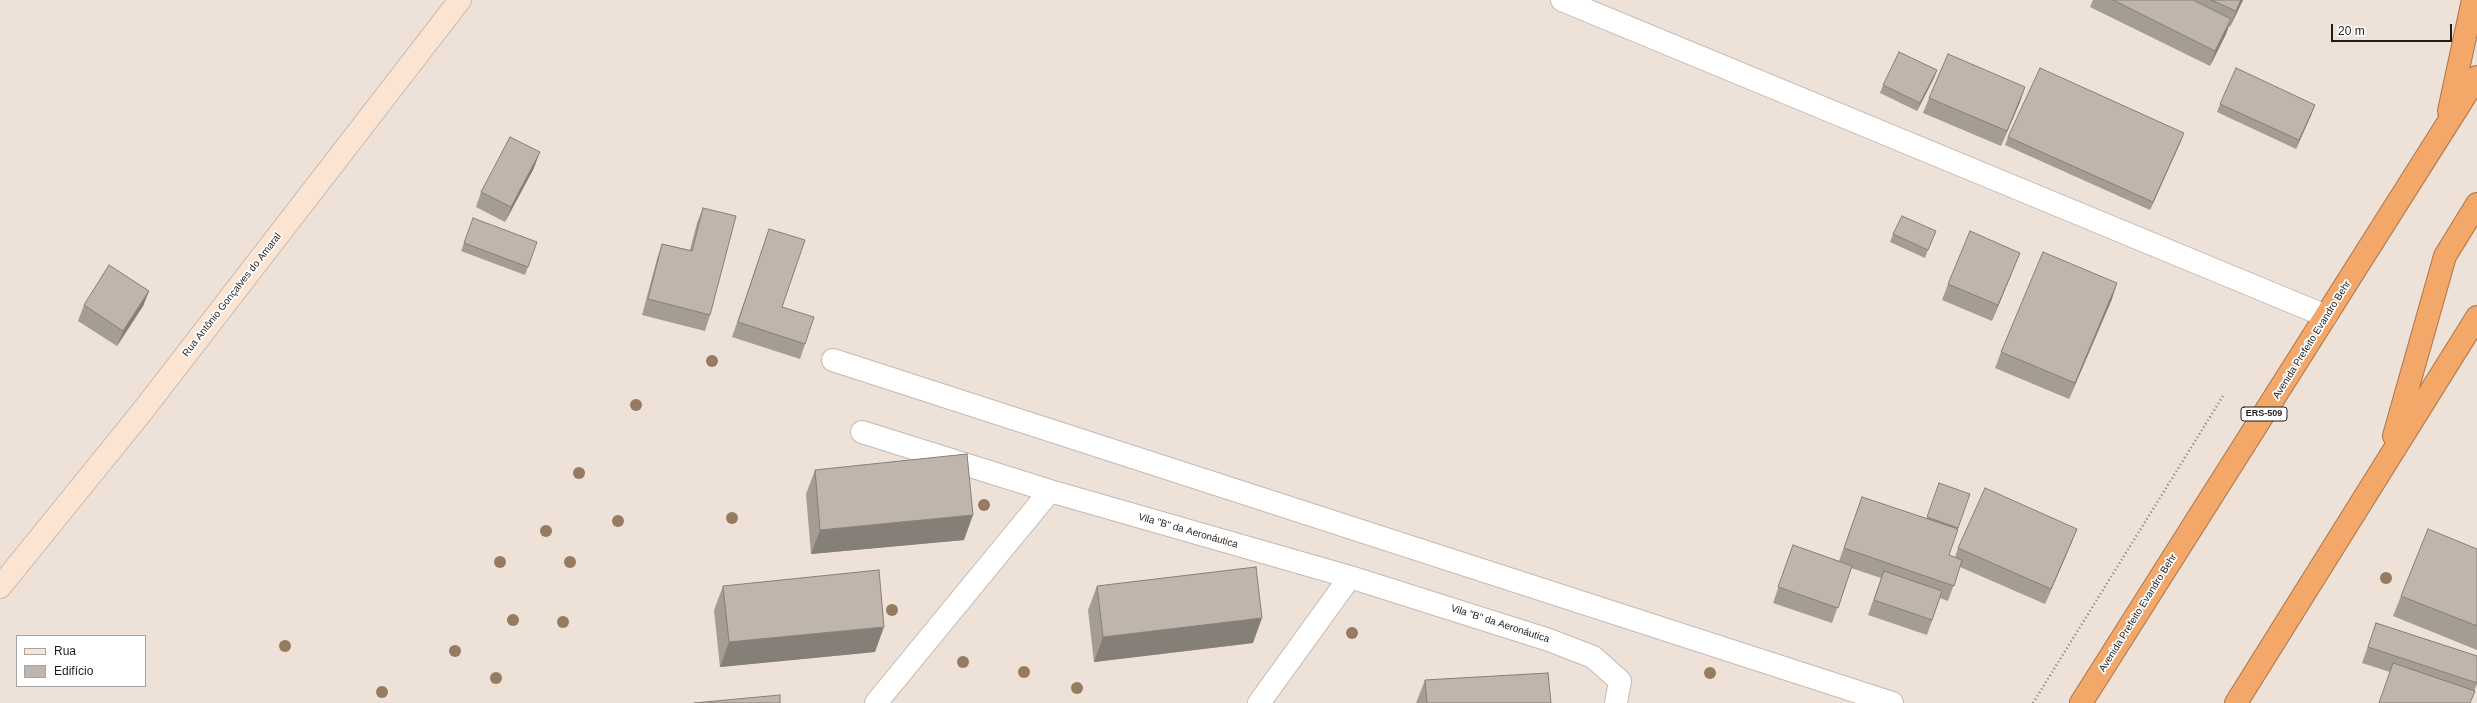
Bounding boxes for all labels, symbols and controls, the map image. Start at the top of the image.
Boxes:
scale bar [2333,16,2454,42]
text: 20 m [2338,24,2365,38]
street label: Rua Antônio Gonçalves do Amaral [180,231,284,359]
street label: Avenida Prefeito Evandro Behr [2271,279,2353,401]
road number: ERS-509 [2241,407,2287,421]
street label: Vila "B" da Aeronáutica [1137,511,1239,551]
street label: Avenida Prefeito Evandro Behr [2097,552,2179,674]
street label: Vila "B" da Aeronáutica [1449,602,1551,646]
legend [16,635,146,687]
text: Rua [54,644,76,658]
text: Edifício [54,664,93,678]

